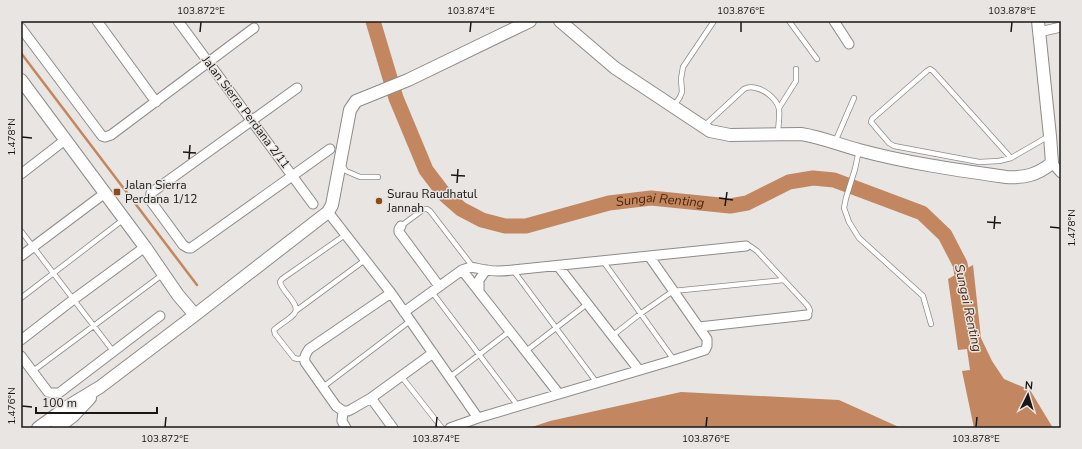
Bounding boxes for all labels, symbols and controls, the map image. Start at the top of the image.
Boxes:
text: 103.872°E [177,4,225,18]
text: 103.874°E [447,4,495,18]
text: 103.876°E [717,4,765,18]
text: 103.878°E [988,4,1036,18]
street label: Jalan Sierra Perdana 2/11 [198,52,294,172]
text: 1.478°N [5,118,19,156]
place label: Jalan Sierra Perdana 1/12 [124,177,198,207]
place label: Surau Raudhatul Jannah [386,186,478,216]
marker: Jalan Sierra Perdana 1/12 [112,187,122,197]
water label: Sungai Renting [615,189,706,212]
marker: Surau Raudhatul Jannah [374,196,384,206]
text: 1.478°N [1065,209,1079,247]
water label: Sungai Renting [950,263,986,354]
north arrow [1008,375,1048,415]
text: N [1024,378,1034,393]
text: 1.476°N [5,387,19,425]
scale bar [36,389,157,415]
text: 100 m [42,395,77,411]
text: 103.872°E [141,432,189,446]
text: 103.874°E [412,432,460,446]
text: 103.876°E [682,432,730,446]
text: 103.878°E [952,432,1000,446]

